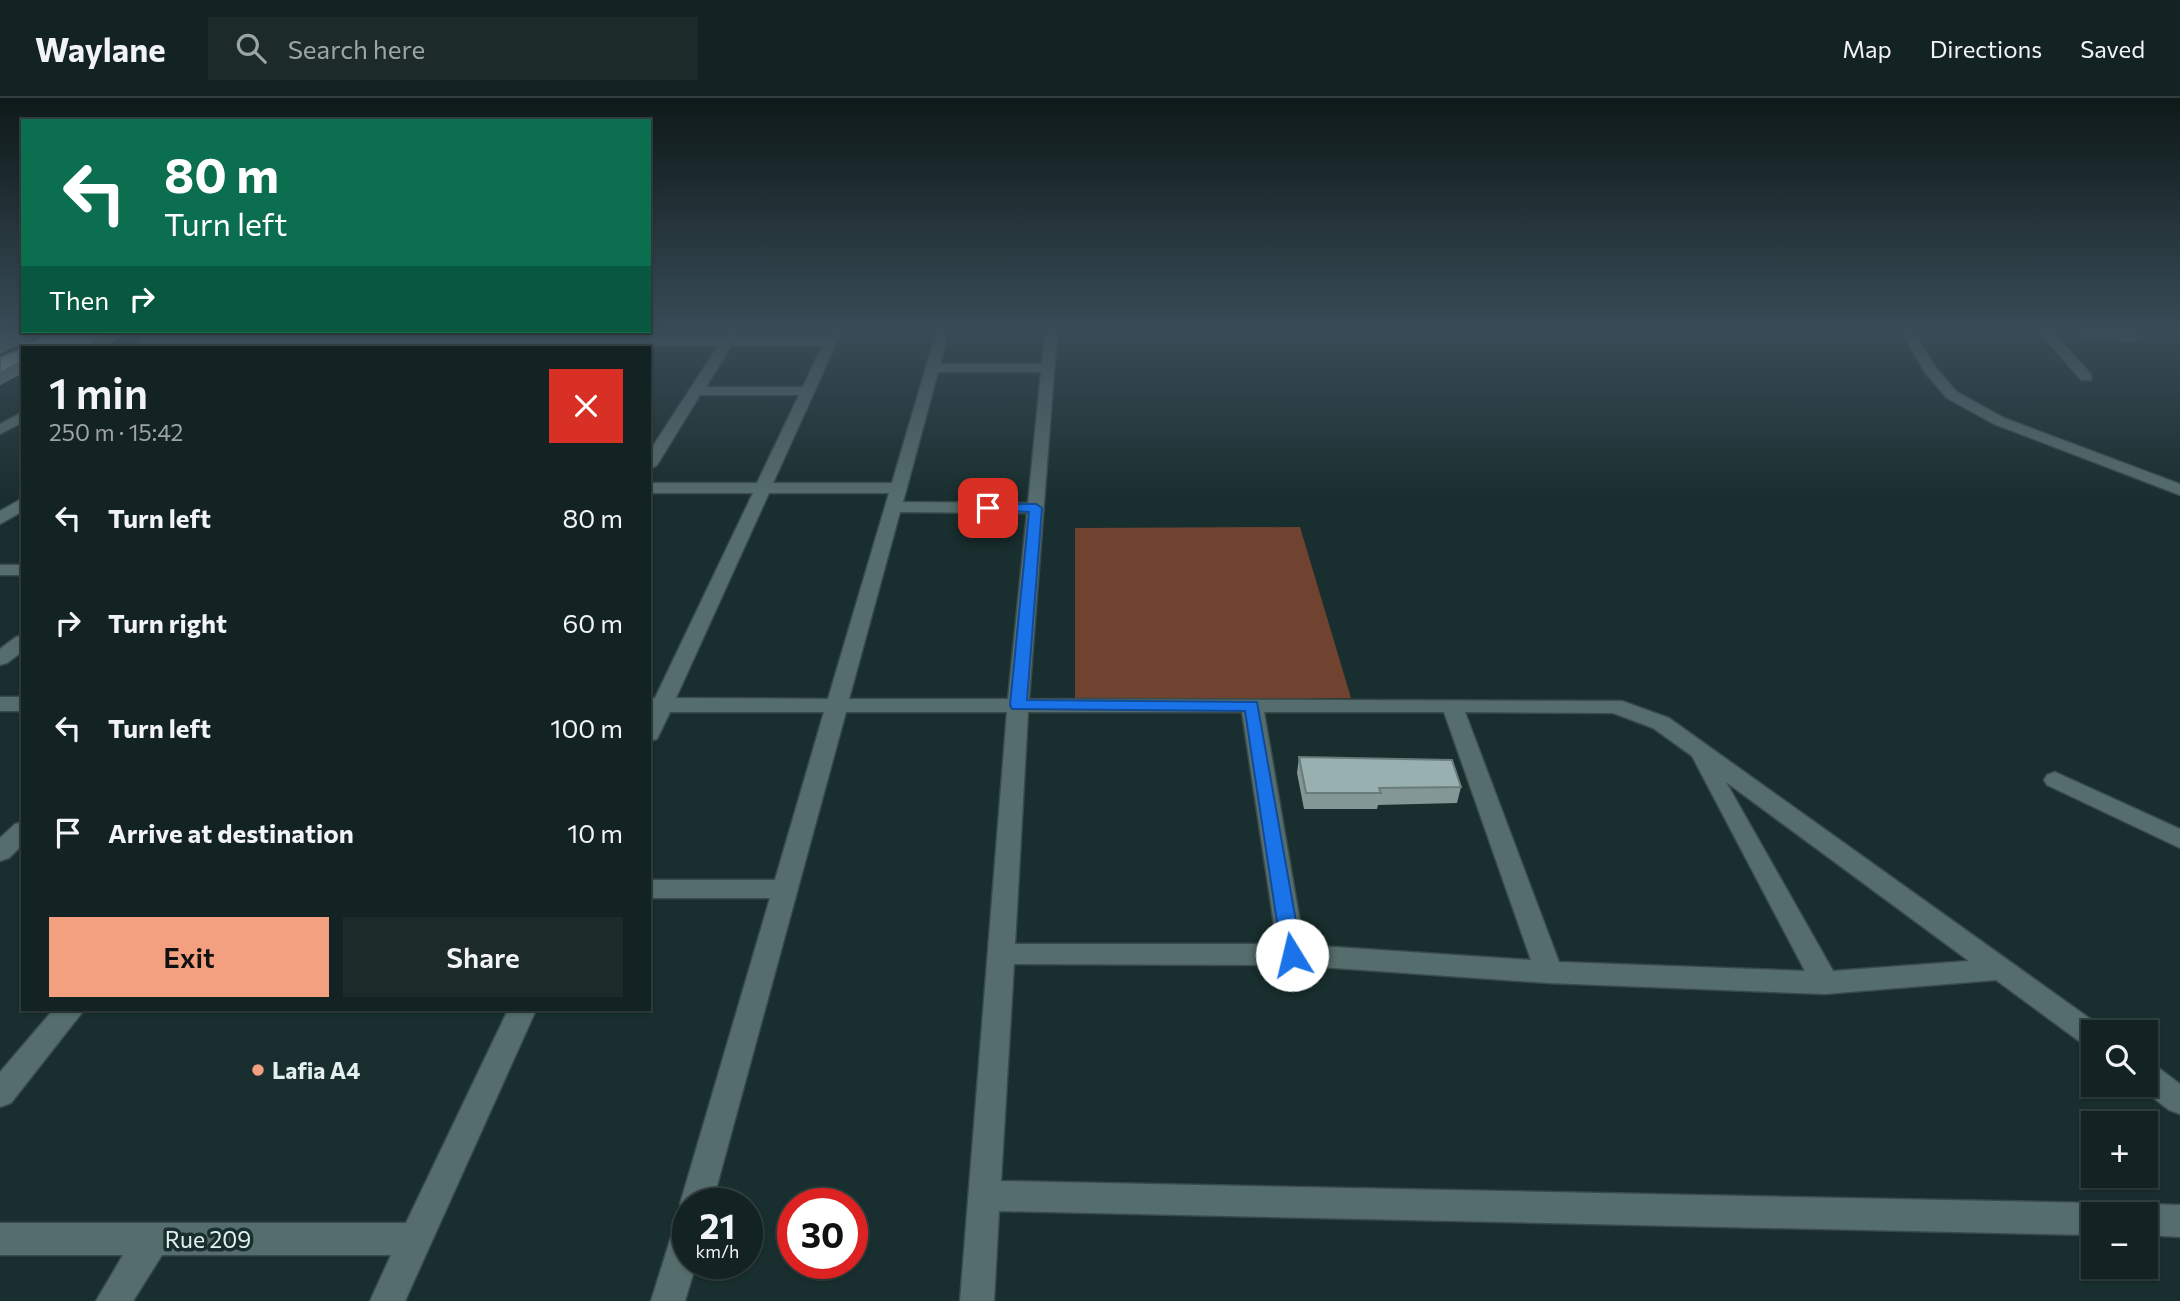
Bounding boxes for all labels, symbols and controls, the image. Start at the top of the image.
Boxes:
search box [208,17,698,80]
text: Waylane [35,28,166,69]
icon: search [232,29,270,67]
text: Search here [288,33,425,64]
text: Map [1842,34,1892,63]
text: Directions [1930,34,2042,63]
text: Saved [2080,34,2145,63]
text: 80 m [164,143,279,203]
icon: left [49,147,140,238]
text: Turn left [164,203,288,243]
icon: right [123,280,161,318]
text: Then [49,284,109,315]
text: 1 min [49,366,148,418]
button: close [549,369,623,443]
text: 250 m · 15:42 [49,418,183,446]
pin [958,478,1018,538]
icon: arrive [969,489,1007,527]
icon: left [49,499,87,537]
text: Turn left [108,502,211,533]
text: 80 m [563,502,623,533]
icon: right [49,604,87,642]
text: Turn right [108,607,227,638]
text: 60 m [563,607,623,638]
icon: left [49,709,87,747]
text: Turn left [108,712,211,743]
text: 100 m [550,712,623,743]
icon: arrive [49,814,87,852]
text: Arrive at destination [108,817,354,848]
text: 10 m [567,817,623,848]
button: Exit [49,917,329,997]
button: Share [343,917,623,997]
position arrow [1255,918,1329,992]
map controls [2081,1020,2158,1279]
button: search [2081,1020,2158,1097]
place label: Lafia A4 [272,1056,360,1084]
marker: Lafia A4 [250,1062,266,1078]
button: + [2081,1111,2158,1188]
speed limit sign: 30 [777,1188,868,1279]
button: − [2081,1202,2158,1279]
text: 21 [700,1203,735,1246]
street label: Rue 209 [165,1225,251,1253]
text: km/h [696,1240,739,1262]

